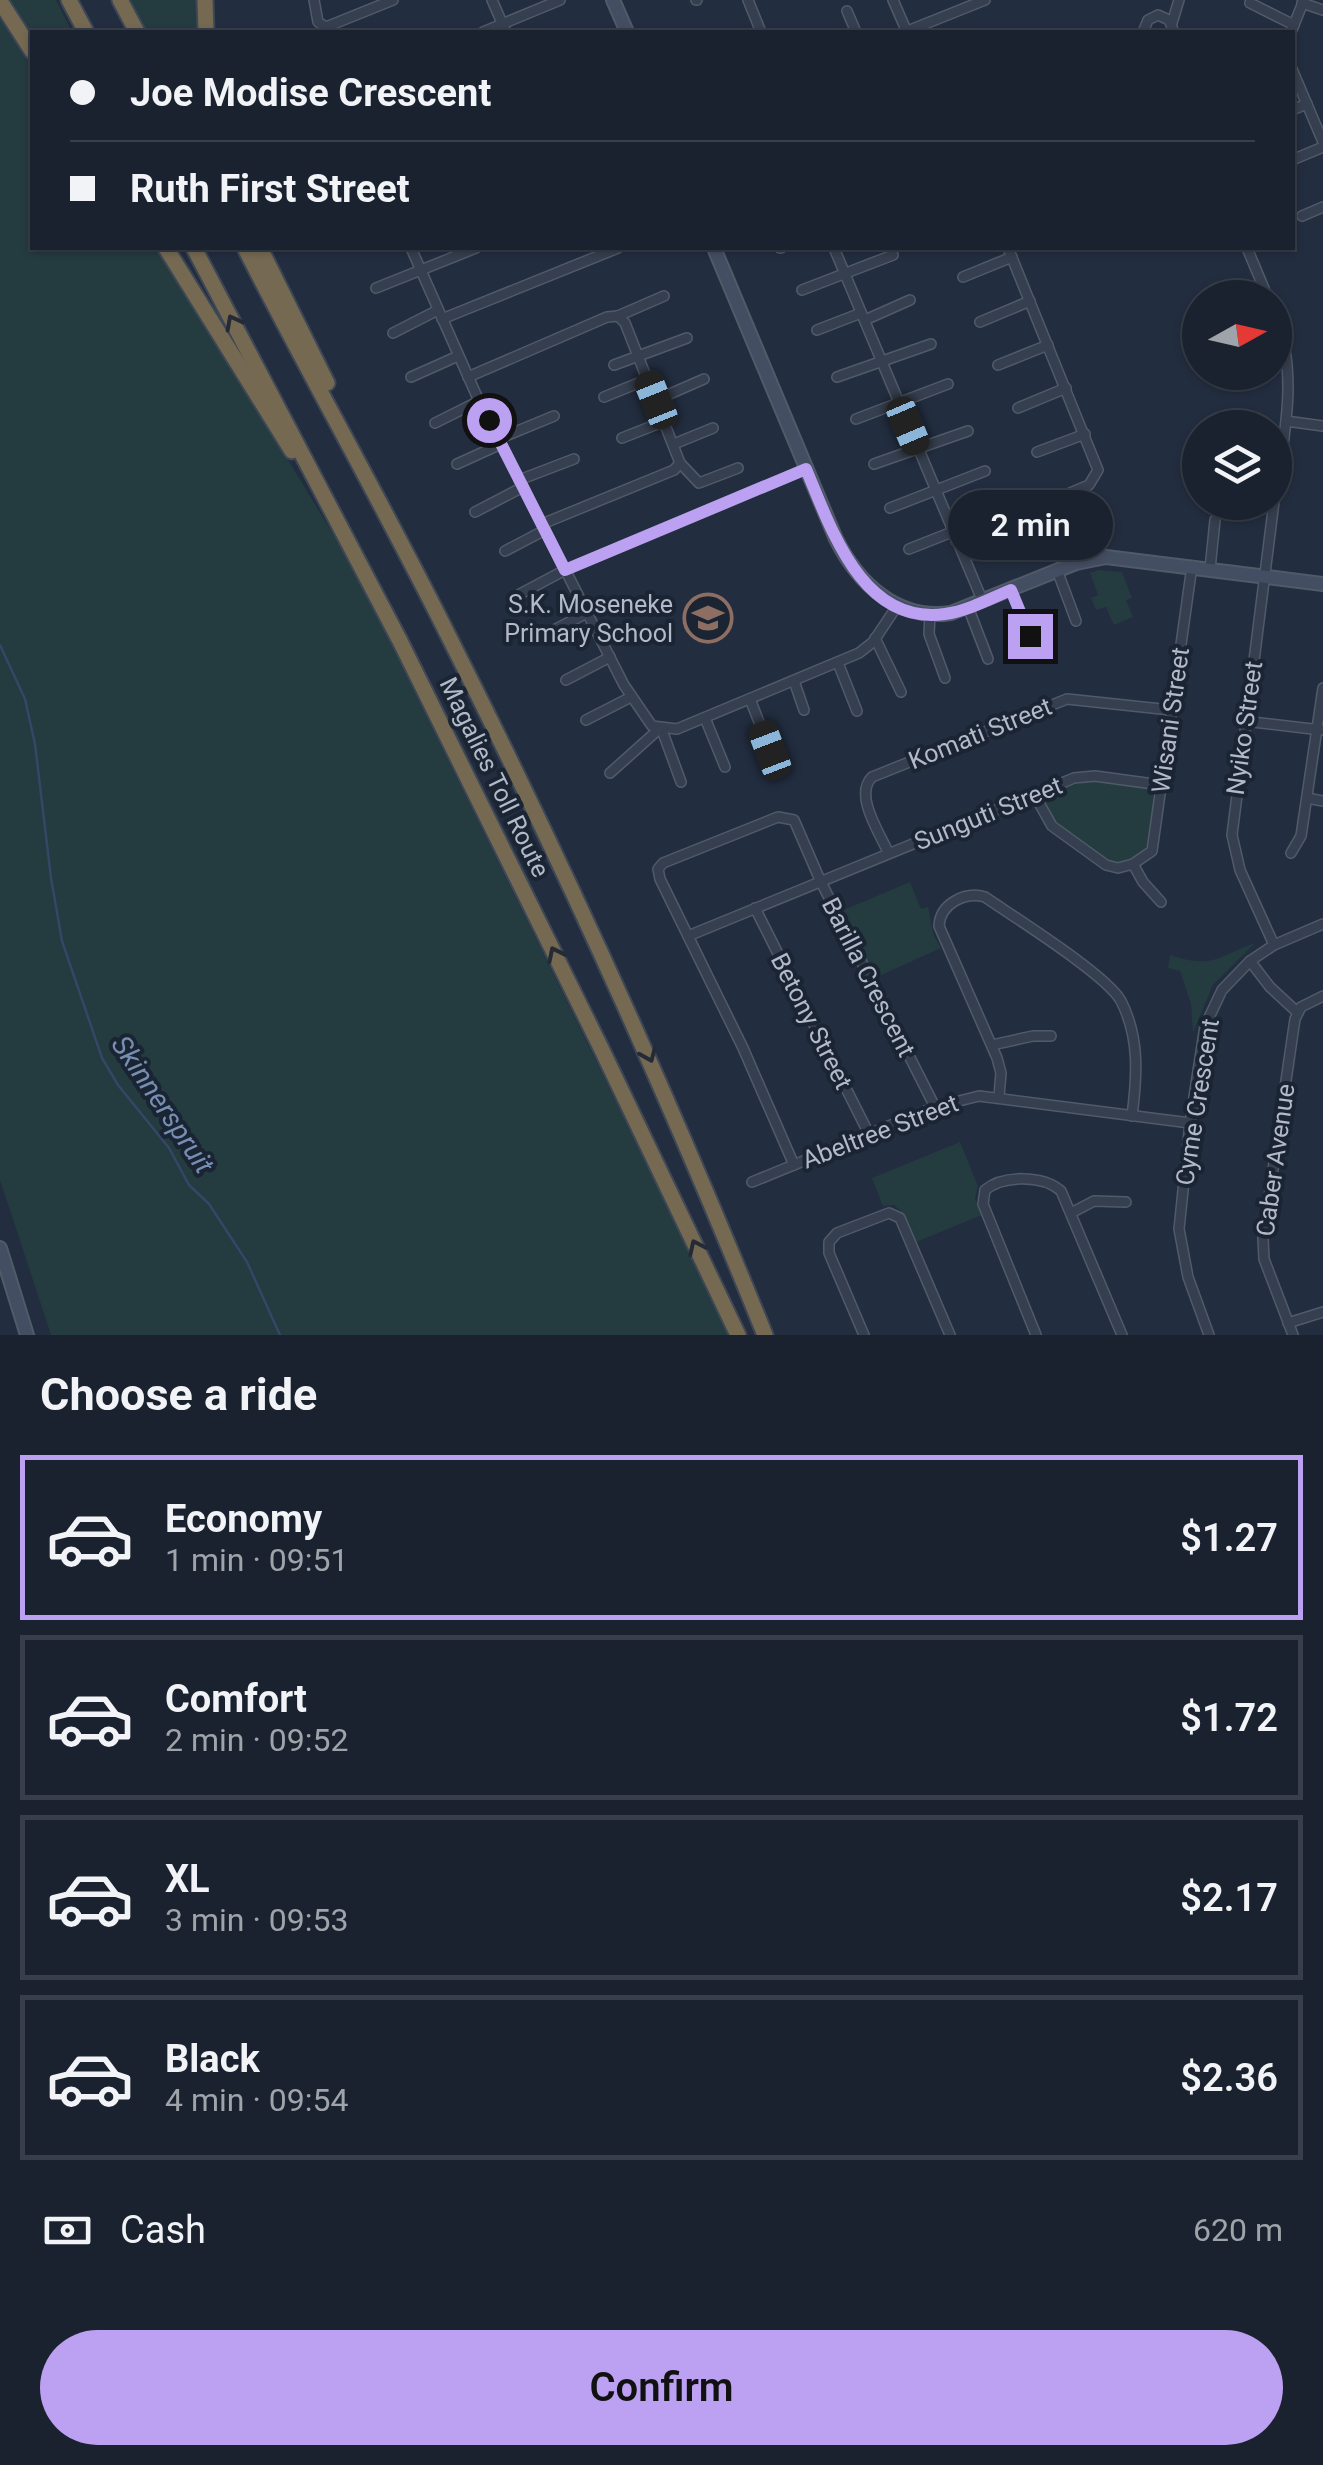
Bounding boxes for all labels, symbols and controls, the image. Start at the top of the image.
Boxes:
text: Joe Modise Crescent [130,71,491,115]
text: Ruth First Street [130,167,410,211]
north arrow [1182,280,1292,390]
map controls [1182,280,1292,520]
one-way arrow [225,314,245,332]
car [631,367,681,433]
car [882,393,934,459]
route start [467,398,512,443]
button: layers [1182,410,1292,520]
callout: 2 min [948,491,1112,561]
text: 2 min [990,506,1071,544]
place label: S.K. Moseneke Primary School [504,590,673,648]
school or university icon: S.K. Moseneke Primary School [682,592,734,644]
route end [1008,614,1053,659]
street label: Wisani Street [1146,645,1195,795]
street label: Nyiko Street [1221,659,1268,797]
street label: Magalies Toll Route [434,673,555,882]
street label: Komati Street [904,692,1056,775]
car [745,717,795,783]
street label: Sunguti Street [910,771,1066,856]
street label: Barilla Crescent [816,893,921,1062]
one-way arrow [548,947,567,965]
street label: Betony Street [765,948,858,1094]
street label: Cyme Crescent [1170,1017,1225,1188]
water label: Skinnerspruit [104,1029,221,1180]
one-way arrow [637,1044,657,1062]
street label: Caber Avenue [1250,1082,1301,1238]
street label: Abeltree Street [798,1088,962,1175]
one-way arrow [689,1239,709,1257]
text: Choose a ride [40,1368,317,1421]
icon: car [45,1493,135,1583]
text: Economy [165,1497,322,1541]
text: $1.27 [1180,1516,1278,1560]
text: 1 min · 09:51 [165,1541,348,1579]
icon: car [45,1673,135,1763]
text: Comfort [165,1677,307,1721]
text: $1.72 [1180,1696,1278,1740]
text: 2 min · 09:52 [165,1721,348,1759]
icon: car [45,1853,135,1943]
text: XL [165,1857,210,1901]
text: $2.17 [1180,1876,1278,1920]
text: 3 min · 09:53 [165,1901,348,1939]
icon: car [45,2033,135,2123]
text: Black [165,2037,260,2081]
text: $2.36 [1180,2056,1278,2100]
text: 4 min · 09:54 [165,2081,348,2119]
icon: cash [40,2203,95,2258]
text: Cash [120,2208,206,2252]
text: 620 m [1193,2211,1283,2249]
button: Confirm [40,2330,1283,2445]

